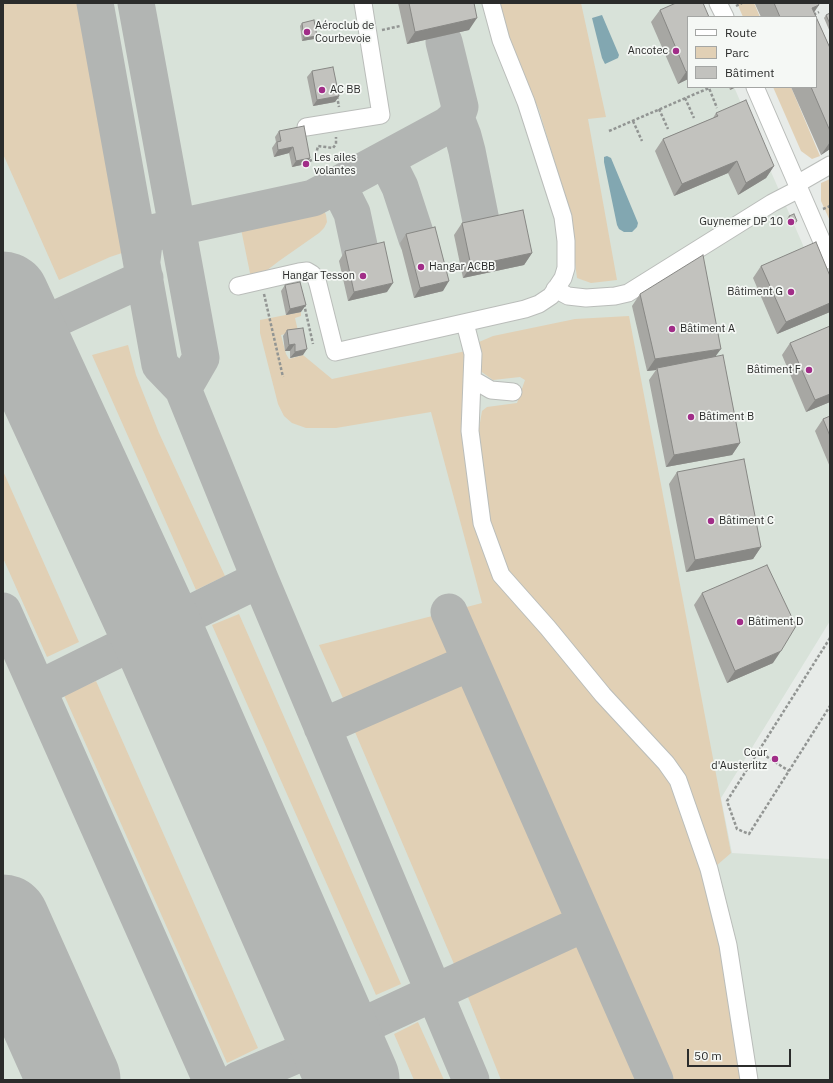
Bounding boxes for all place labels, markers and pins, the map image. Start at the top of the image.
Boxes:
place label: Aéroclub de Courbevoie [315,19,374,45]
marker: Aéroclub de Courbevoie [302,27,312,37]
place label: Ancotec [628,44,668,58]
marker: Ancotec [671,46,681,56]
place label: AC BB [330,83,361,97]
marker: AC BB [317,85,327,95]
place label: Les ailes volantes [314,151,356,177]
marker: Les ailes volantes [301,159,311,169]
place label: Guynemer DP 10 [699,215,783,229]
marker: Guynemer DP 10 [786,217,796,227]
place label: Hangar ACBB [429,260,495,274]
marker: Hangar ACBB [416,262,426,272]
place label: Hangar Tesson [282,269,355,283]
marker: Hangar Tesson [358,271,368,281]
place label: Bâtiment G [727,285,783,299]
marker: Bâtiment G [786,287,796,297]
place label: Bâtiment A [680,322,735,336]
marker: Bâtiment A [667,324,677,334]
place label: Bâtiment F [747,363,801,377]
marker: Bâtiment F [804,365,814,375]
place label: Bâtiment B [699,410,754,424]
marker: Bâtiment B [686,412,696,422]
place label: Bâtiment C [719,514,774,528]
marker: Bâtiment C [706,516,716,526]
place label: Bâtiment D [748,615,803,629]
marker: Bâtiment D [735,617,745,627]
place label: Cour d'Austerlitz [711,746,767,772]
marker: Cour d'Austerlitz [770,754,780,764]

